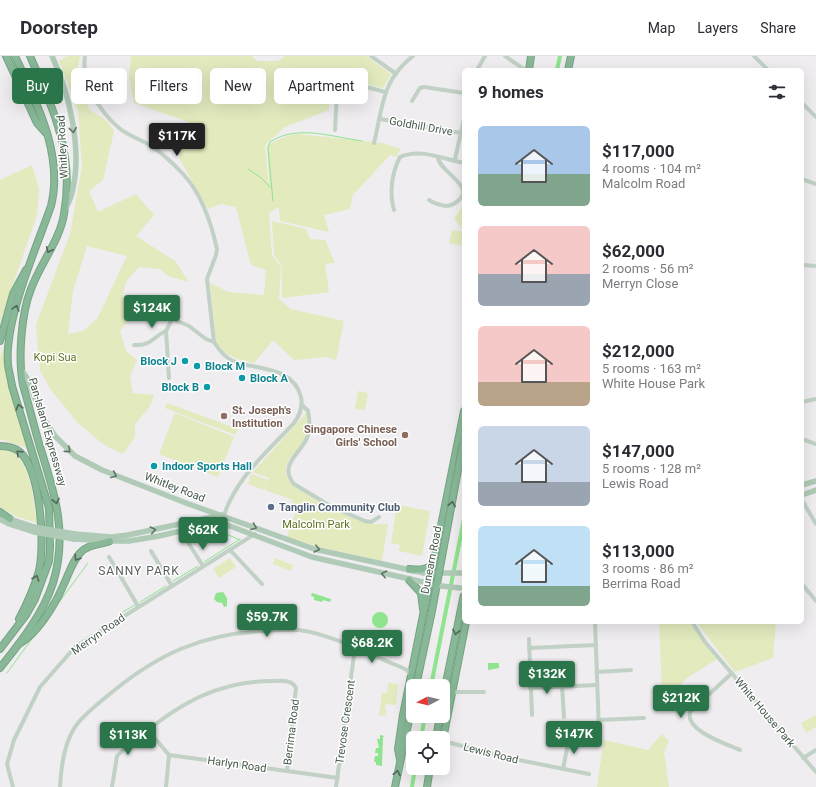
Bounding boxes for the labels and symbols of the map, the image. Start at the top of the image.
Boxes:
street label: Whitley Road [54,115,71,179]
street label: Goldhill Drive [388,115,454,138]
pin: $117K [149,123,205,157]
one-way arrow [68,127,77,133]
one-way arrow [46,246,54,254]
pin: $124K [124,295,180,329]
one-way arrow [11,305,20,312]
park label: Kopi Sua [33,351,77,364]
place label: Block J [140,355,177,368]
marker: Block J [180,356,190,366]
place label: Block M [205,360,245,373]
marker: Block M [192,361,202,371]
place label: Block A [250,372,288,385]
marker: Block A [237,373,247,383]
street label: Pan-Island Expressway [26,376,69,489]
place label: Block B [161,381,199,394]
marker: Block B [202,382,212,392]
one-way arrow [15,404,24,411]
place label: St. Joseph's Institution [232,404,292,430]
marker: St. Joseph's Institution [219,411,229,421]
place label: Singapore Chinese Girls' School [304,423,397,449]
marker: Singapore Chinese Girls' School [400,430,410,440]
one-way arrow [63,445,71,452]
one-way arrow [16,450,24,458]
place label: Indoor Sports Hall [162,460,252,473]
marker: Indoor Sports Hall [149,461,159,471]
one-way arrow [109,470,117,478]
street label: Whitley Road [143,470,207,505]
one-way arrow [51,498,60,504]
place label: Tanglin Community Club [279,501,400,514]
one-way arrow [447,501,456,507]
marker: Tanglin Community Club [266,502,276,512]
pin: $62K [179,517,227,551]
park label: Malcolm Park [282,518,350,531]
one-way arrow [250,522,257,530]
street label: Dunearn Road [419,525,444,595]
one-way arrow [150,527,156,535]
one-way arrow [313,544,320,553]
one-way arrow [74,554,82,561]
district label: SANNY PARK [98,564,180,578]
one-way arrow [381,570,388,579]
one-way arrow [32,574,40,581]
pin: $59.7K [234,604,300,638]
street label: Merryn Road [69,611,128,658]
one-way arrow [453,629,461,636]
pin: $68.2K [339,630,405,664]
pin: $132K [519,661,575,695]
street label: White House Park [732,675,798,750]
street label: Trevose Crescent [333,679,358,765]
north arrow [406,679,450,723]
pin: $212K [653,685,709,719]
street label: Berrima Road [281,698,302,766]
pin: $147K [546,721,602,755]
pin: $113K [100,722,156,756]
street label: Lewis Road [462,740,520,767]
street label: Harlyn Road [207,754,267,775]
one-way arrow [393,770,401,776]

